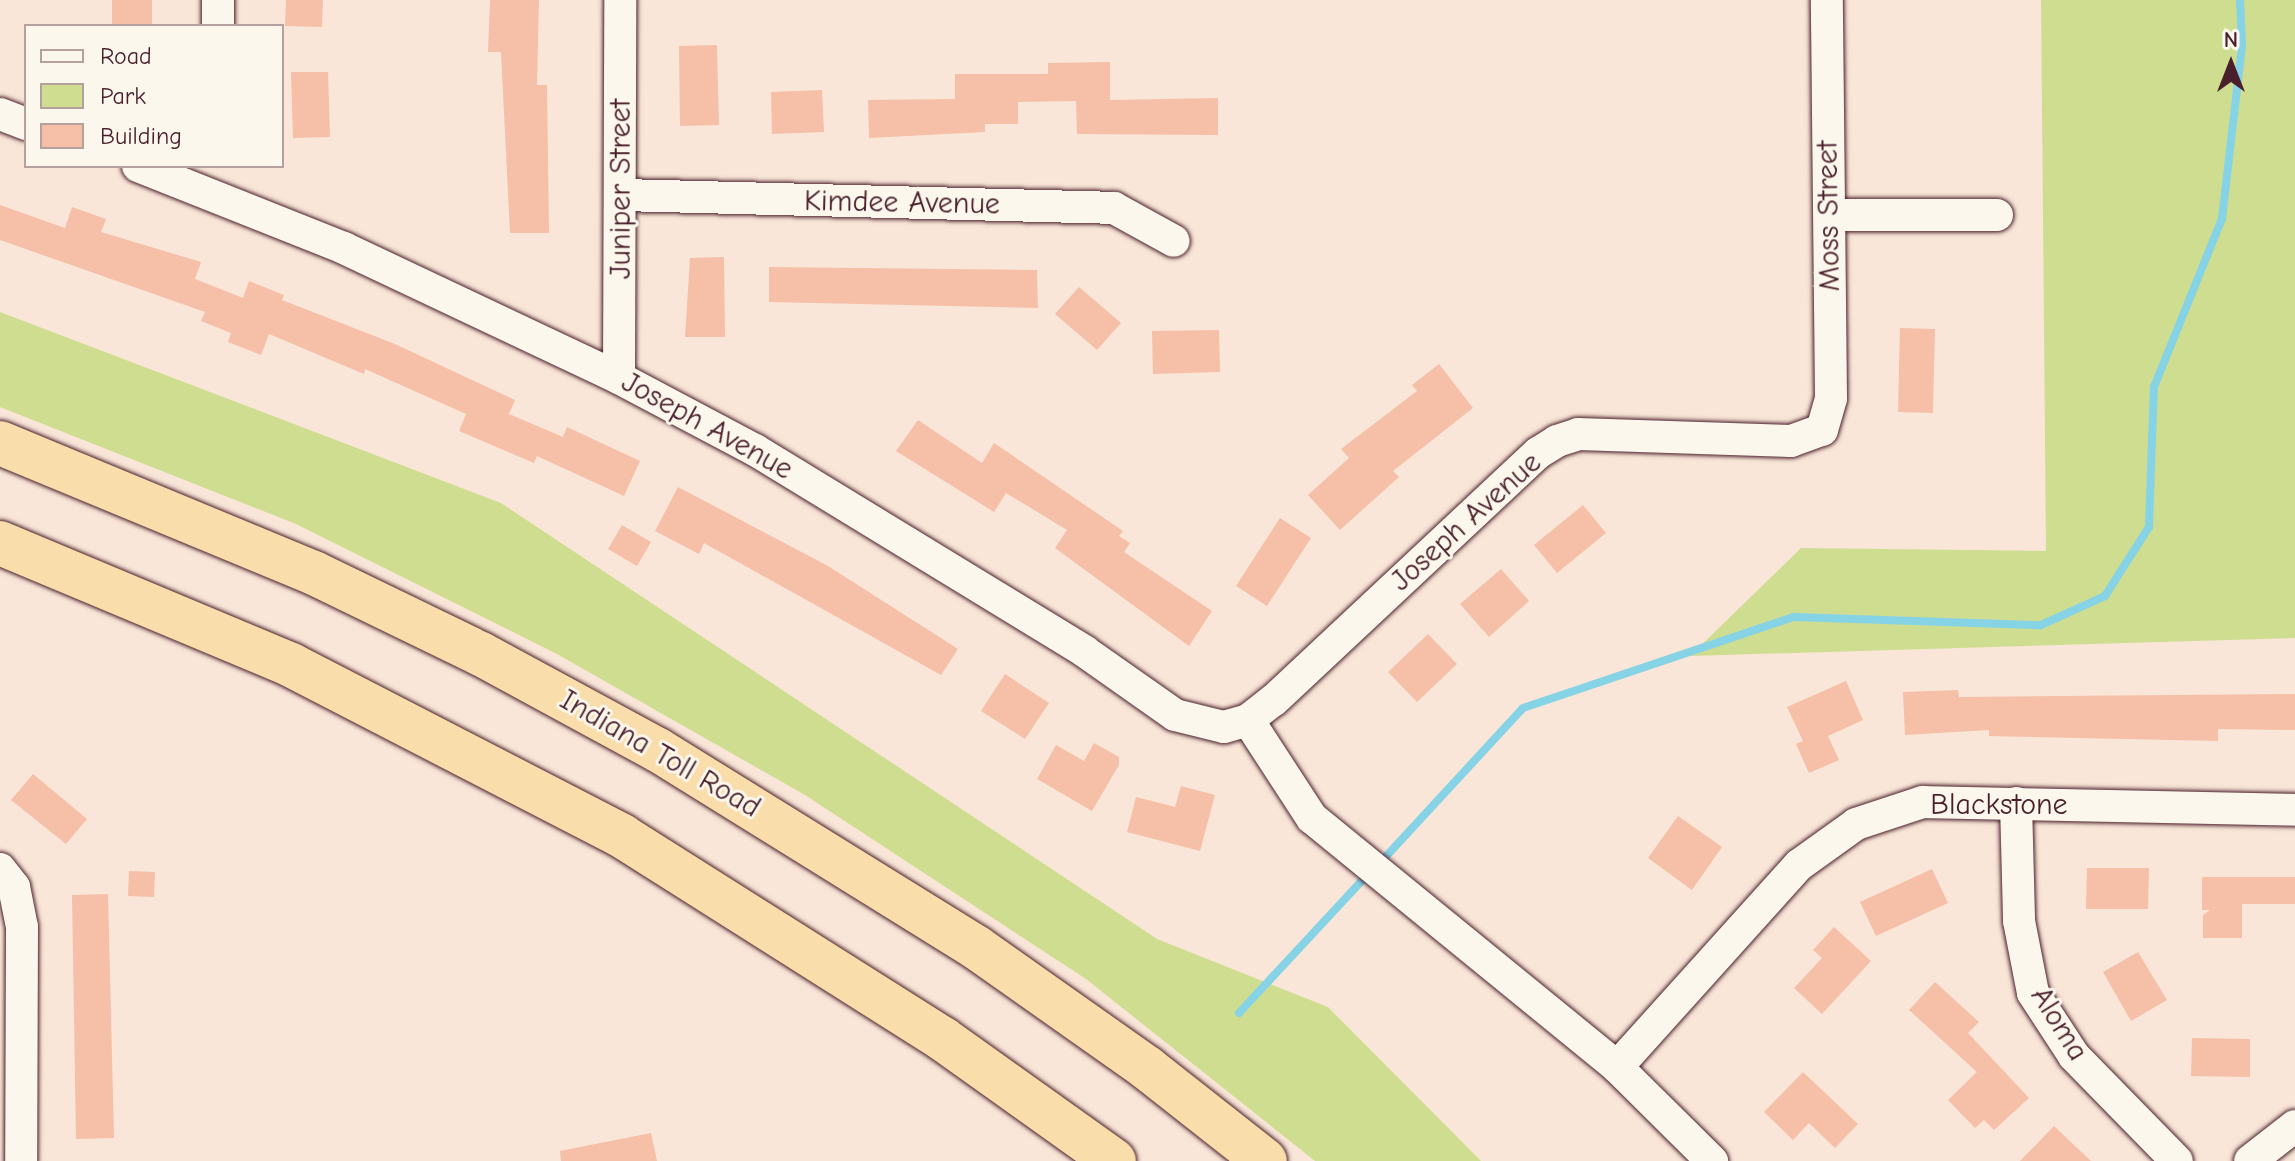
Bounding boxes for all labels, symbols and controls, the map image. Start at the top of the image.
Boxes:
legend [24,24,284,168]
north arrow [2191,24,2271,104]
text: N [2224,27,2238,53]
text: Road [100,42,152,70]
text: Park [100,82,146,110]
street label: Juniper Street [603,99,639,279]
text: Building [100,122,182,150]
street label: Moss Street [1810,140,1848,292]
street label: Kimdee Avenue [804,183,1000,223]
street label: Joseph Avenue [615,364,799,488]
street label: Joseph Avenue [1383,445,1549,599]
street label: Indiana Toll Road [553,682,767,826]
street label: Blackstone [1930,787,2068,823]
street label: Aloma [2022,980,2096,1068]

